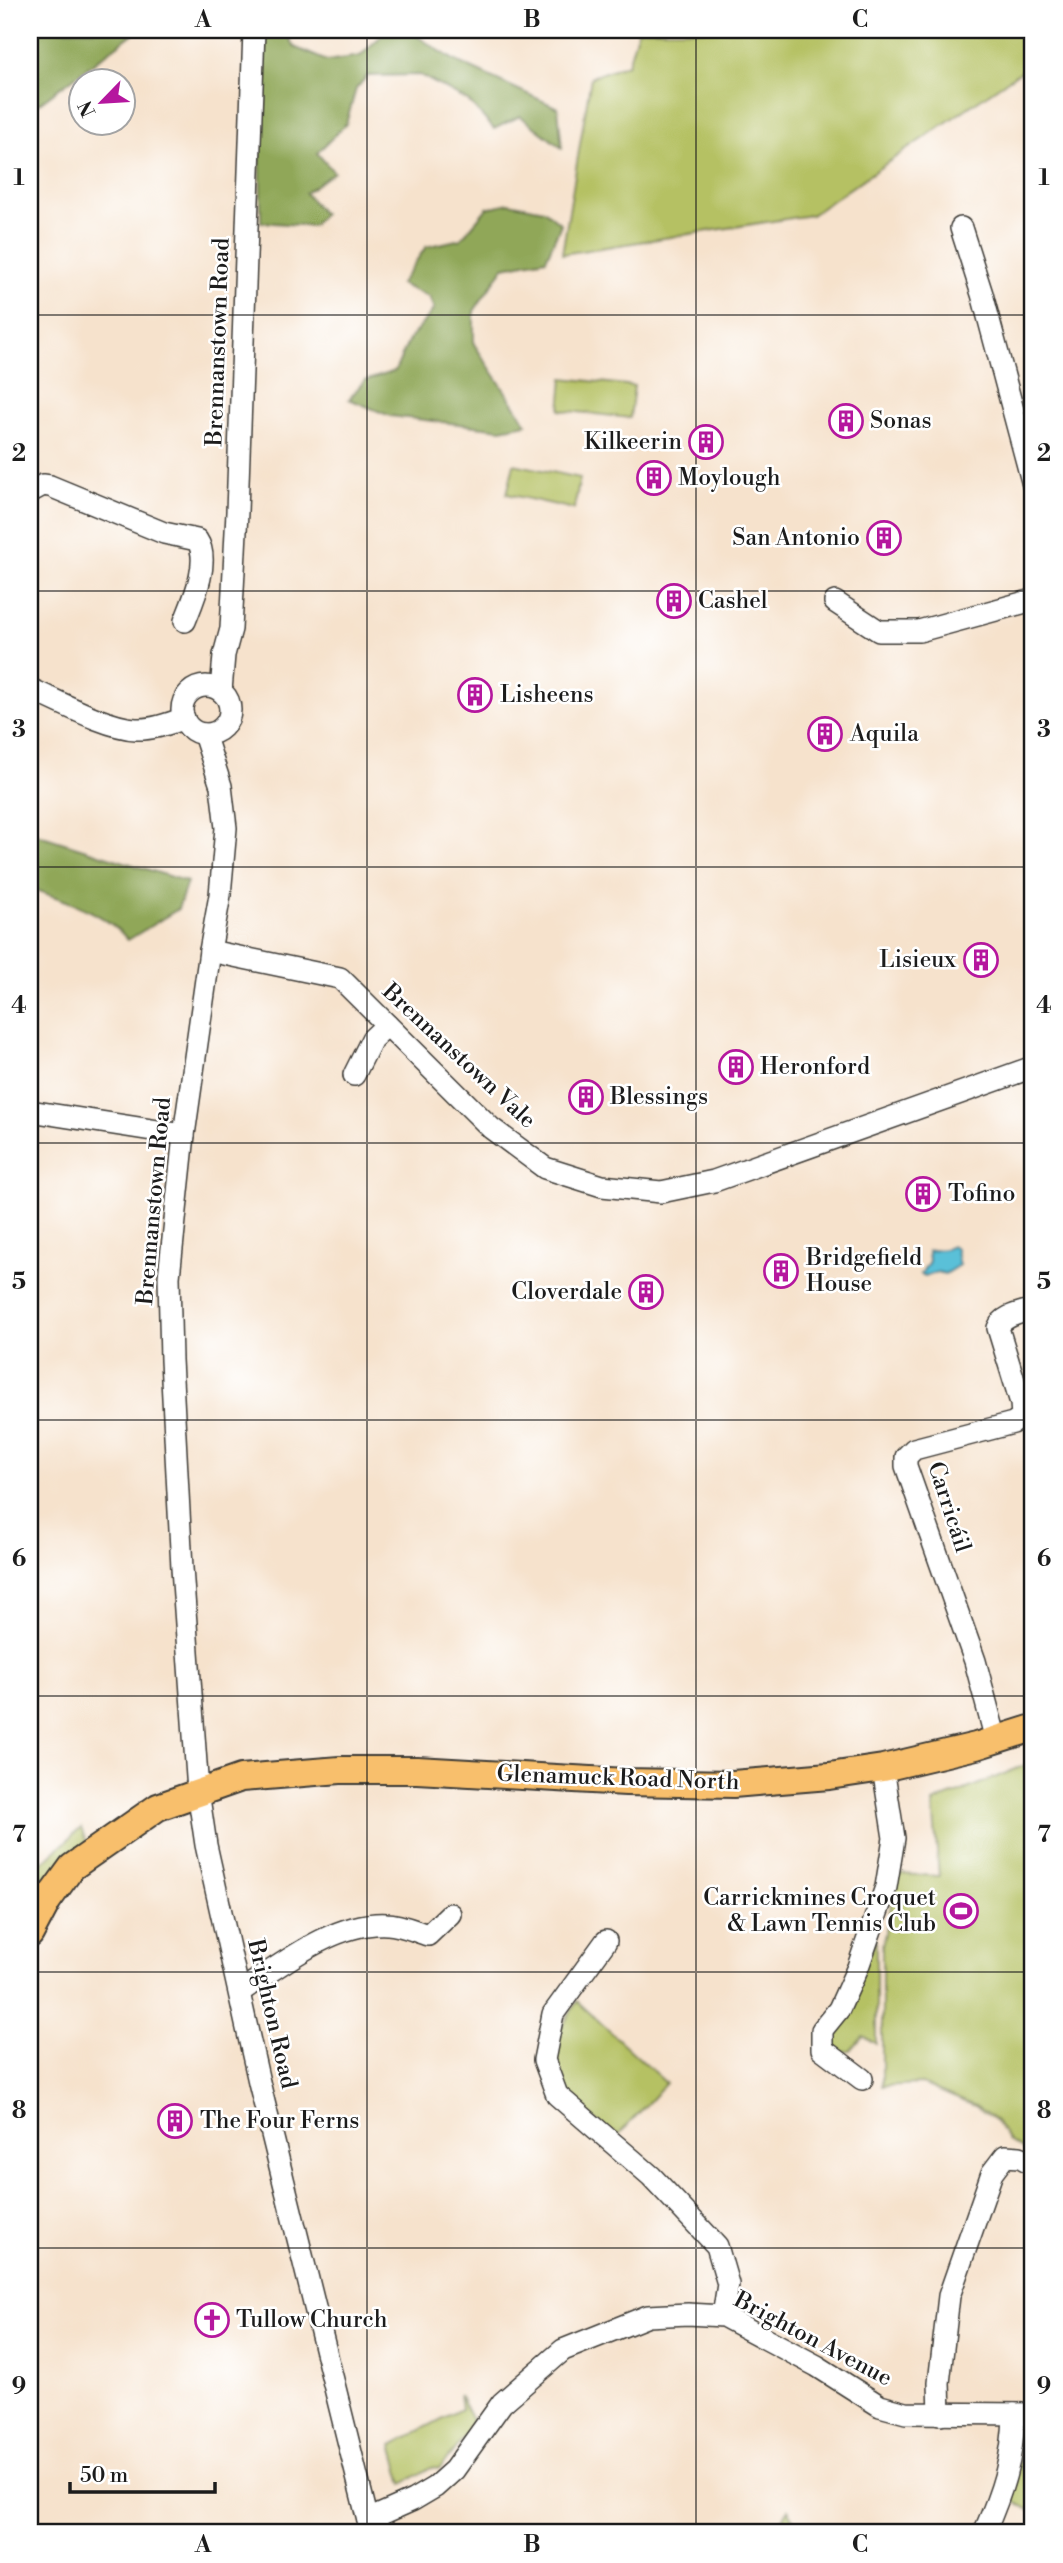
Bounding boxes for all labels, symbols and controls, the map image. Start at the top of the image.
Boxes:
text: A [194,6,212,34]
text: B [523,6,541,34]
text: C [852,6,868,34]
north arrow [66,66,136,136]
text: N [73,97,102,121]
text: 1 [13,164,25,192]
text: 1 [1038,164,1050,192]
street label: Brennanstown Road [200,237,236,448]
building icon: Sonas [827,402,865,440]
place label: Sonas [870,407,932,435]
building icon: Kilkeerin [687,423,725,461]
place label: Kilkeerin [584,428,682,456]
text: 2 [12,440,26,468]
text: 2 [1037,440,1051,468]
building icon: Moylough [635,459,673,497]
place label: Moylough [678,464,781,492]
building icon: San Antonio [865,519,903,557]
place label: San Antonio [732,524,860,552]
building icon: Cashel [655,582,693,620]
place label: Cashel [698,587,768,615]
building icon: Lisheens [456,676,494,714]
place label: Lisheens [500,681,594,709]
building icon: Aquila [806,715,844,753]
text: 3 [12,716,26,744]
text: 3 [1037,716,1051,744]
place label: Aquila [849,720,919,748]
building icon: Lisieux [962,941,1000,979]
place label: Lisieux [879,946,956,974]
street label: Brennanstown Vale [376,977,542,1134]
text: 4 [11,992,27,1020]
text: 4 [1036,992,1052,1020]
building icon: Heronford [717,1048,755,1086]
place label: Heronford [760,1053,870,1081]
building icon: Blessings [567,1078,605,1116]
place label: Blessings [609,1083,708,1111]
street label: Brennanstown Road [131,1096,177,1307]
building icon: Tofino [904,1175,942,1213]
place label: Tofino [948,1180,1015,1208]
place label: Bridgefield House [805,1244,922,1298]
building icon: Bridgefield House [762,1252,800,1290]
text: 5 [12,1268,26,1296]
text: 5 [1037,1268,1051,1296]
building icon: Cloverdale [627,1273,665,1311]
place label: Cloverdale [511,1278,622,1306]
street label: Carricáil [921,1458,977,1556]
text: 6 [12,1545,26,1573]
text: 6 [1037,1545,1051,1573]
street label: Glenamuck Road North [496,1760,740,1796]
text: 7 [12,1821,26,1849]
text: 7 [1037,1821,1051,1849]
place label: Carrickmines Croquet & Lawn Tennis Club [703,1884,936,1938]
sports icon: Carrickmines Croquet & Lawn Tennis Club [942,1892,980,1930]
street label: Brighton Road [241,1936,303,2091]
text: 8 [12,2097,26,2125]
text: 8 [1037,2097,1051,2125]
building icon: The Four Ferns [156,2102,194,2140]
place label: The Four Ferns [200,2107,359,2135]
street label: Brighton Avenue [728,2285,897,2392]
church icon: Tullow Church [193,2301,231,2339]
place label: Tullow Church [236,2306,388,2334]
text: 9 [12,2373,26,2401]
text: 9 [1037,2373,1051,2401]
scale bar [70,2451,215,2495]
text: 50 m [80,2463,128,2489]
text: A [194,2531,212,2559]
text: B [523,2531,541,2559]
text: C [852,2531,868,2559]

